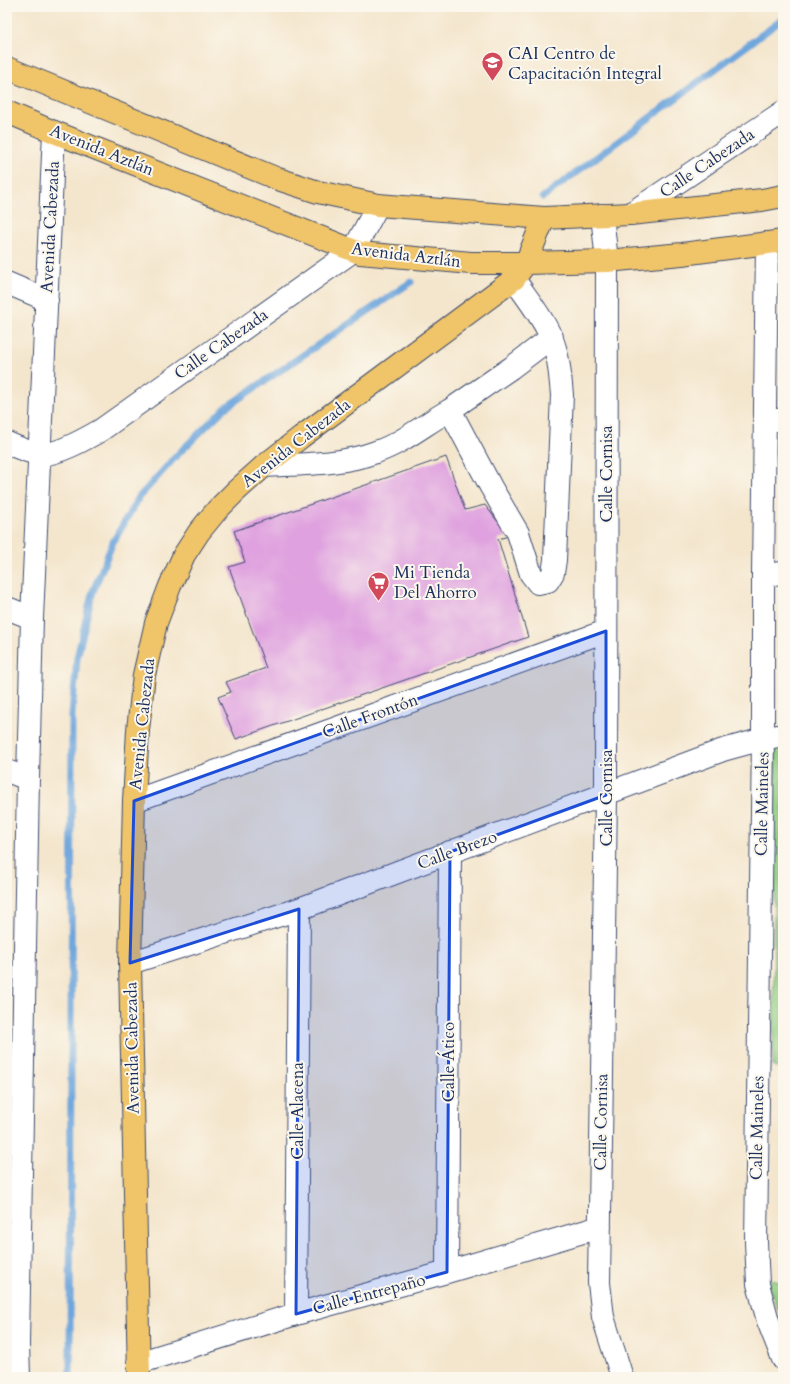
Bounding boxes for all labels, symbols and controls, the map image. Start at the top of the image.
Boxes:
place label: CAI Centro de Capacitación Integral [508,42,663,85]
school or university icon: CAI Centro de Capacitación Integral [479,50,505,83]
street label: Avenida Aztlán [47,119,158,181]
street label: Calle Cabezada [655,122,759,203]
street label: Avenida Cabezada [35,160,65,294]
street label: Avenida Aztlán [350,237,462,273]
street label: Calle Cabezada [169,303,273,385]
street label: Avenida Cabezada [237,393,356,493]
street label: Calle Cornisa [595,425,618,523]
place label: Mi Tienda Del Ahorro [394,561,477,604]
supermarket icon: Mi Tienda Del Ahorro [366,569,392,602]
street label: Avenida Cabezada [124,656,160,791]
street label: Calle Frontón [319,688,421,744]
street label: Calle Cornisa [595,749,618,847]
street label: Calle Maineles [750,751,774,856]
street label: Calle Brezo [414,825,500,875]
street label: Avenida Cabezada [119,981,145,1114]
street label: Calle Ático [437,1022,460,1102]
street label: Calle Alacena [286,1062,309,1160]
street label: Calle Cornisa [589,1073,613,1171]
street label: Calle Maineles [745,1075,769,1180]
street label: Calle Entrepaño [310,1268,428,1320]

